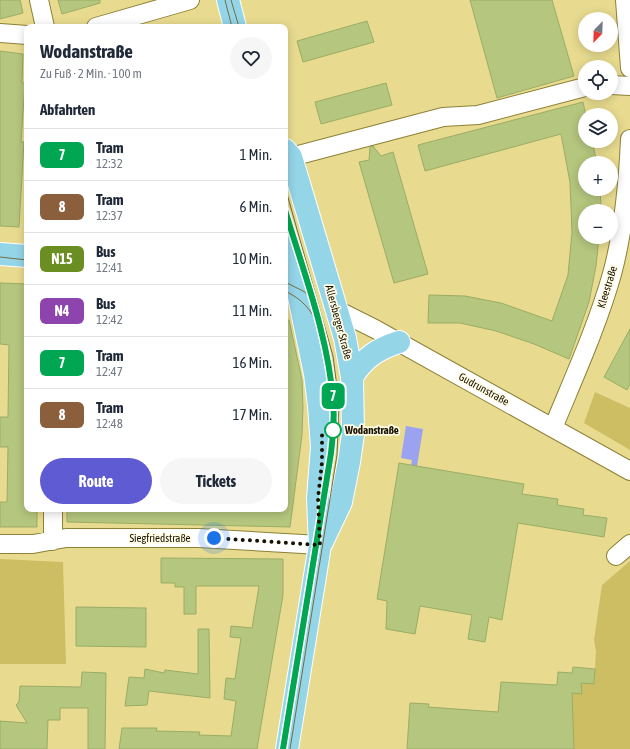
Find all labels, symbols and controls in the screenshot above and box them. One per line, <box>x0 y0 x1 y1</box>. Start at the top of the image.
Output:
north arrow <box>578 12 618 52</box>
map controls <box>578 12 618 244</box>
button: heart <box>230 37 272 79</box>
text: Wodanstraße <box>40 40 133 62</box>
button: locate <box>578 60 618 100</box>
text: Zu Fuß · 2 Min. · 100 m <box>40 66 142 81</box>
text: Abfahrten <box>40 101 95 118</box>
button: layers <box>578 108 618 148</box>
text: Tram <box>96 139 124 156</box>
text: 1 Min. <box>239 146 272 163</box>
text: 7 <box>59 147 65 163</box>
text: 12:32 <box>96 156 123 171</box>
button: + <box>578 156 618 196</box>
text: Tram <box>96 191 124 208</box>
text: 6 Min. <box>239 198 272 215</box>
text: 8 <box>59 199 65 215</box>
button: − <box>578 204 618 244</box>
text: 12:37 <box>96 208 123 223</box>
text: Bus <box>96 243 116 260</box>
text: 10 Min. <box>232 250 272 267</box>
text: N15 <box>51 251 73 267</box>
text: 12:41 <box>96 260 123 275</box>
street label: Kleestraße <box>595 264 619 310</box>
street label: Allersberger Straße <box>323 283 355 361</box>
text: Bus <box>96 295 116 312</box>
text: 11 Min. <box>232 302 272 319</box>
text: N4 <box>55 303 69 319</box>
text: 12:42 <box>96 312 123 327</box>
text: Tram <box>96 347 124 364</box>
text: 16 Min. <box>232 354 272 371</box>
text: 7 <box>59 355 65 371</box>
text: 12:47 <box>96 364 123 379</box>
street label: Gudrunstraße <box>457 370 511 408</box>
line badge: 7 <box>320 383 346 409</box>
text: 7 <box>330 388 336 404</box>
text: Tram <box>96 399 124 416</box>
text: 17 Min. <box>232 406 272 423</box>
text: 8 <box>59 407 65 423</box>
text: 12:48 <box>96 416 123 431</box>
marker: Wodanstraße <box>324 421 342 439</box>
place label: Wodanstraße <box>344 424 399 436</box>
button: Route <box>40 458 152 504</box>
button: Tickets <box>160 458 272 504</box>
your location <box>204 528 224 548</box>
street label: Siegfriedstraße <box>129 532 191 544</box>

